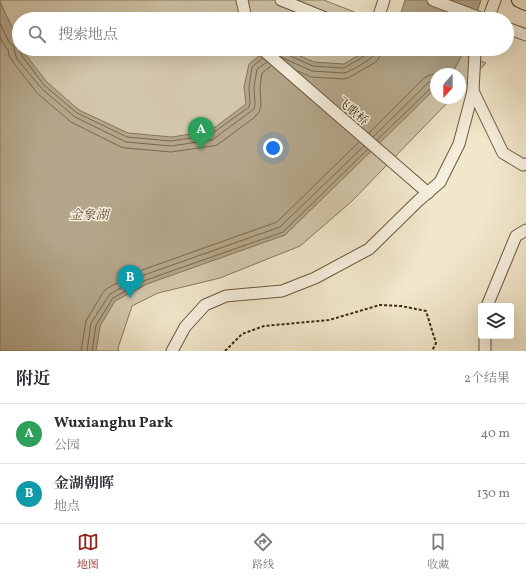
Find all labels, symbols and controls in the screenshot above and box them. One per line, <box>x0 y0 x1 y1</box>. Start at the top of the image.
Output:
search box <box>12 12 514 56</box>
icon: search <box>26 23 48 45</box>
text: 搜索地点 <box>58 25 118 46</box>
north arrow <box>430 68 466 104</box>
street label: 飞歌桥 <box>334 94 371 130</box>
pin: A <box>188 117 214 150</box>
your location <box>263 138 283 158</box>
water label: 金象湖 <box>69 207 110 225</box>
pin: B <box>117 265 143 298</box>
map controls <box>478 303 514 339</box>
button: layers <box>478 303 514 339</box>
text: 附近 <box>16 368 50 391</box>
text: 2个结果 <box>464 370 510 388</box>
text: Wuxianghu Park <box>54 413 173 434</box>
text: A <box>24 425 34 443</box>
text: 40 m <box>481 425 510 443</box>
text: 公园 <box>54 437 80 455</box>
text: 金湖朝晖 <box>54 474 114 495</box>
text: B <box>25 485 33 503</box>
text: 130 m <box>477 485 510 503</box>
text: 地点 <box>54 498 80 516</box>
tab: 地图 <box>77 531 99 573</box>
tab: 路线 <box>252 531 274 573</box>
tab: 收藏 <box>427 531 449 573</box>

